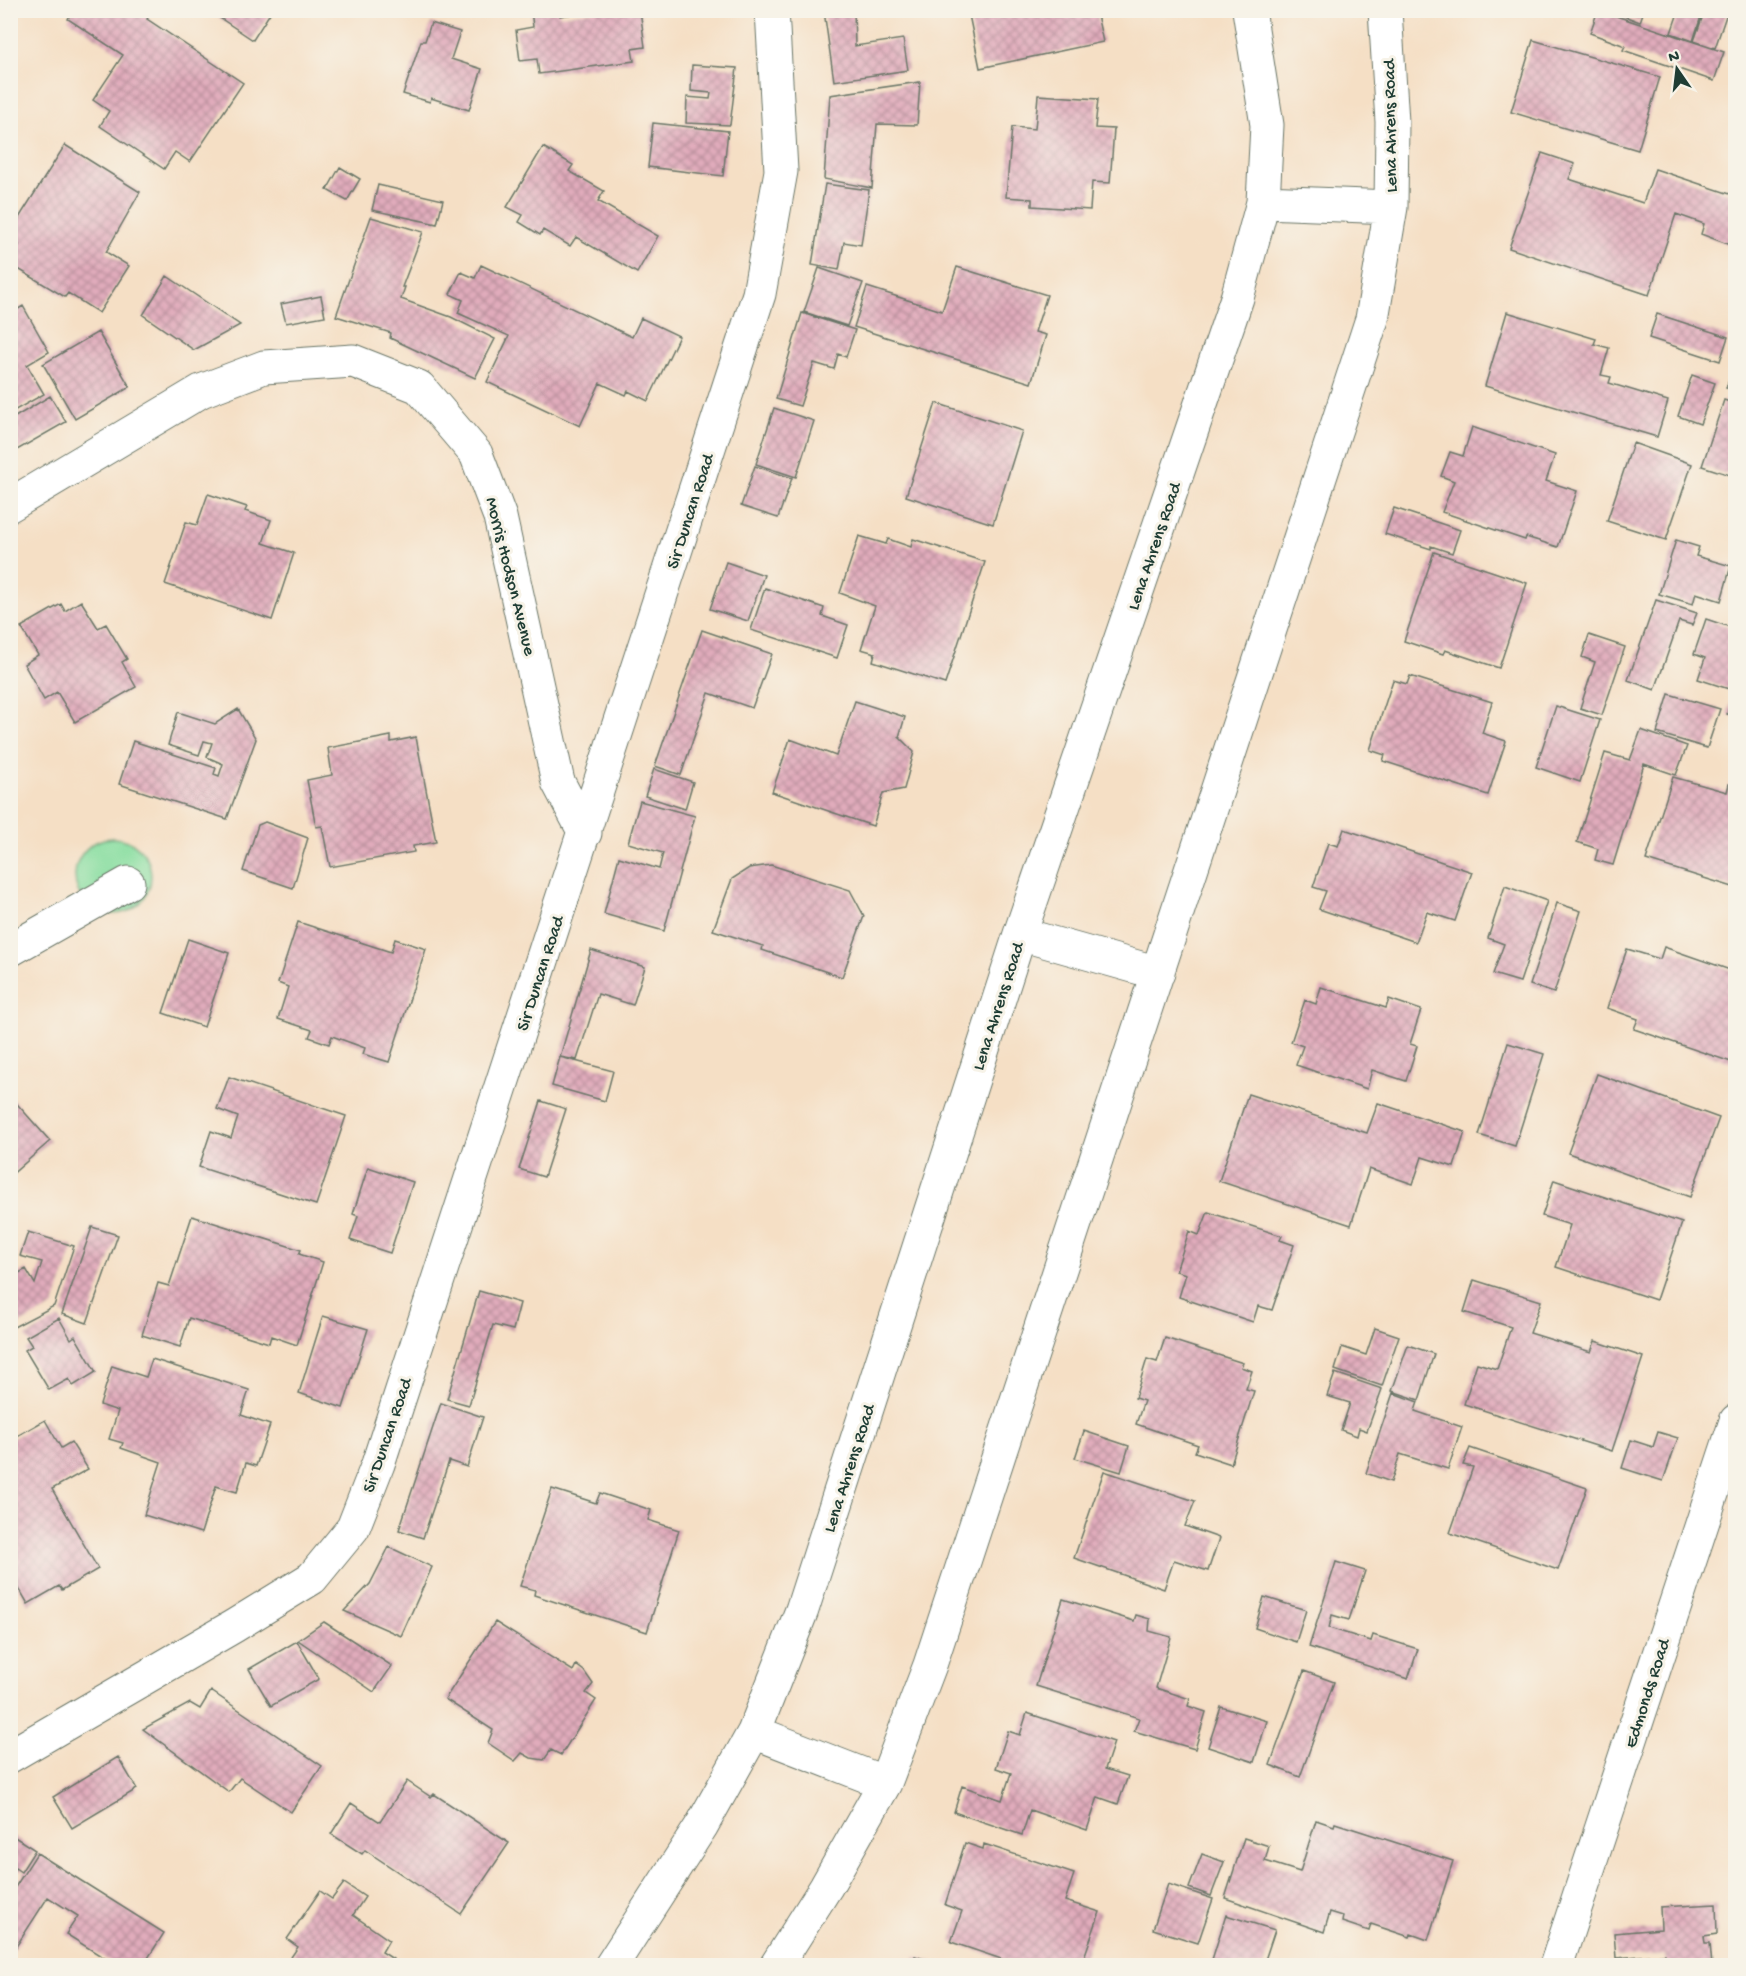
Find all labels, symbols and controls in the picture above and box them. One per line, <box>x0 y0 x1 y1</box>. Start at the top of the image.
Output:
north arrow <box>1647 39 1707 99</box>
text: N <box>1667 47 1682 68</box>
street label: Lena Ahrens Road <box>1380 58 1403 193</box>
street label: Sir Duncan Road <box>663 450 720 572</box>
street label: Lena Ahrens Road <box>1124 479 1187 613</box>
street label: Morris Hodson Avenue <box>480 495 540 659</box>
street label: Sir Duncan Road <box>513 912 570 1034</box>
street label: Lena Ahrens Road <box>969 939 1030 1073</box>
street label: Sir Duncan Road <box>359 1374 418 1496</box>
street label: Lena Ahrens Road <box>820 1401 881 1535</box>
street label: Edmonds Road <box>1621 1635 1676 1751</box>

